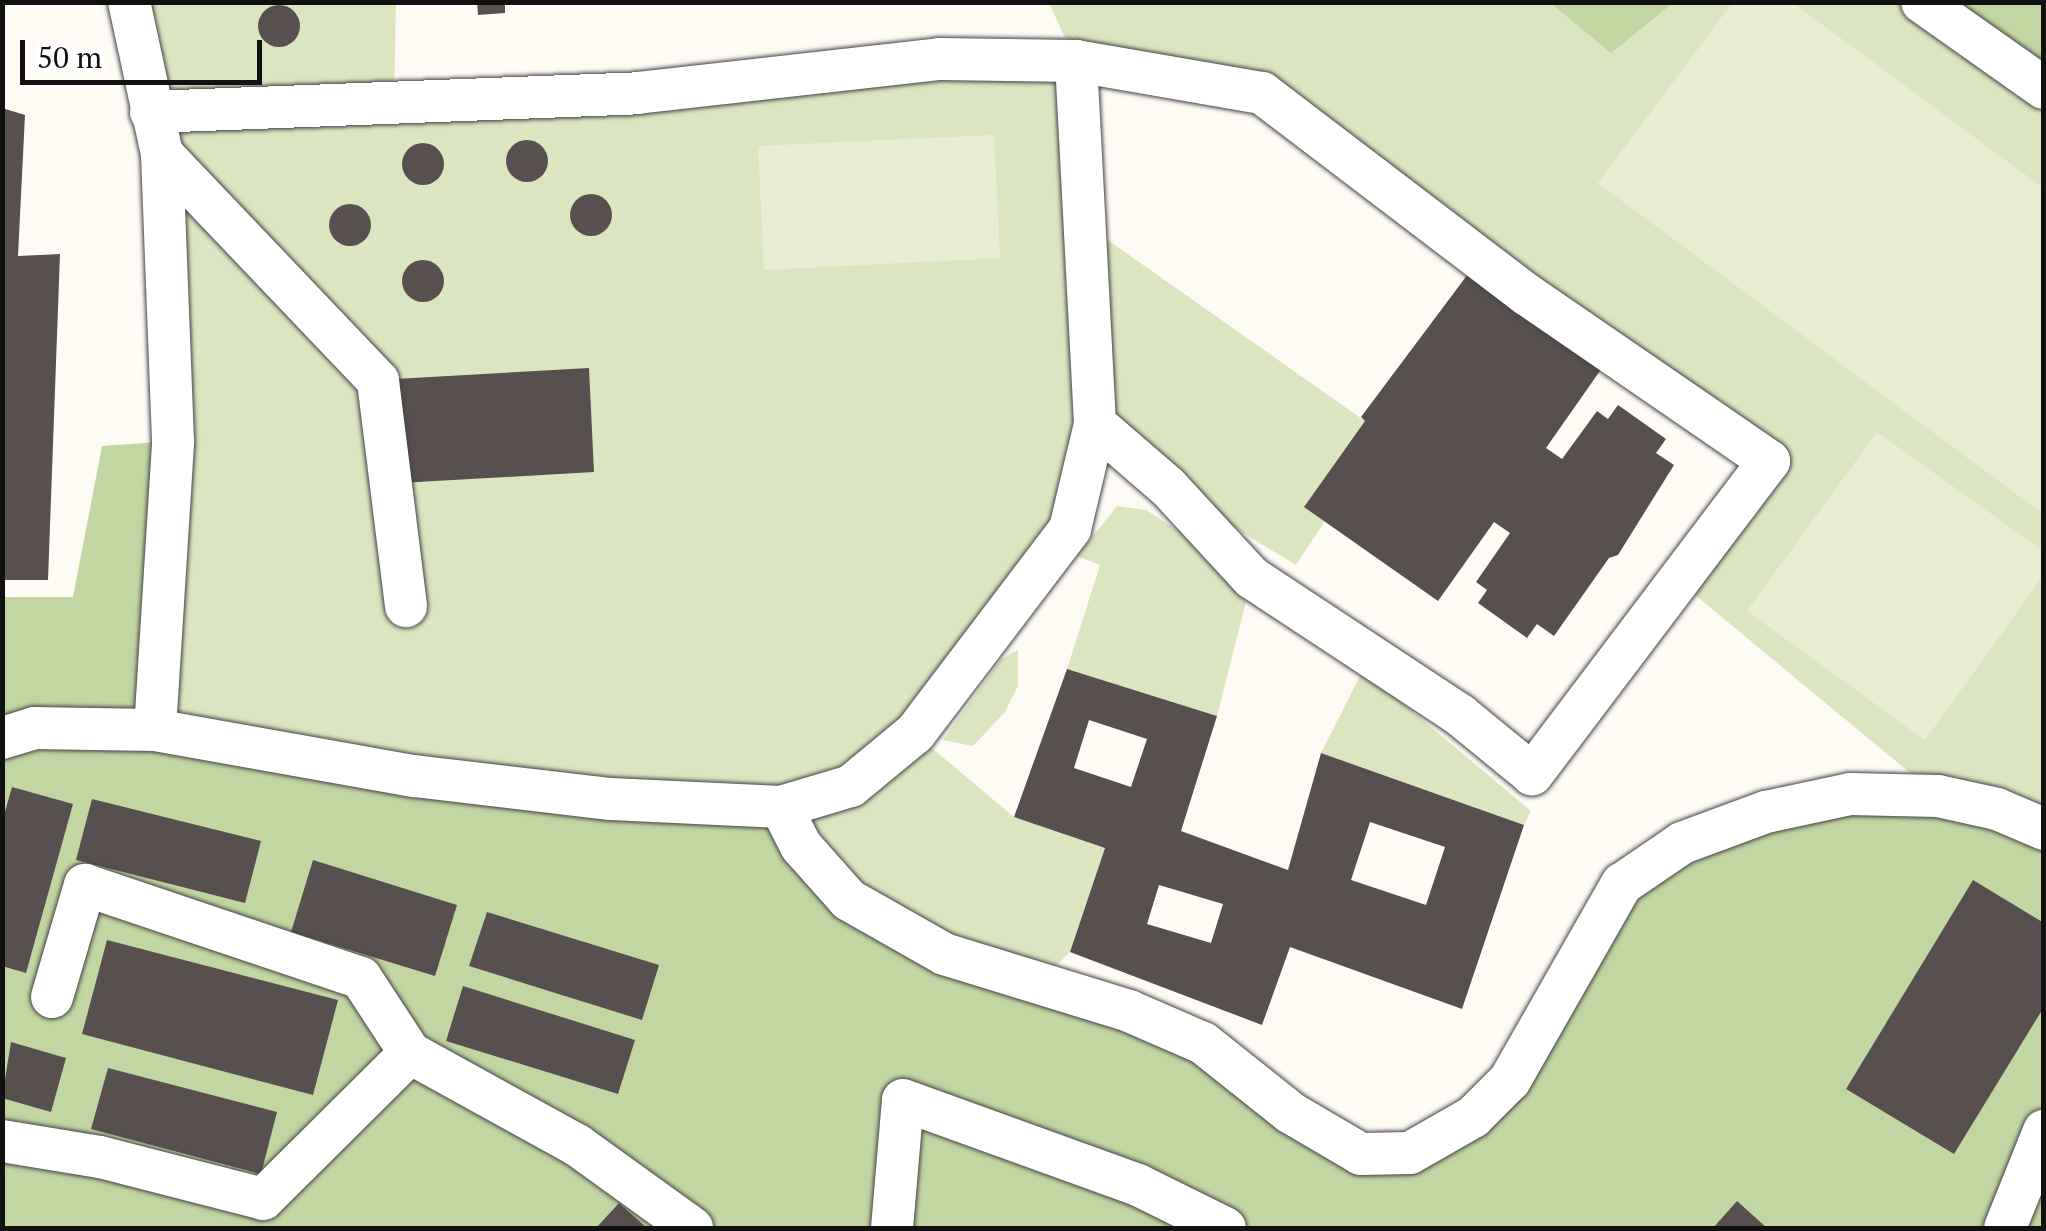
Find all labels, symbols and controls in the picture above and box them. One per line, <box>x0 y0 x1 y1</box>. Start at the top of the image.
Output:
scale bar <box>25 20 268 82</box>
text: 50 m <box>37 37 102 77</box>

